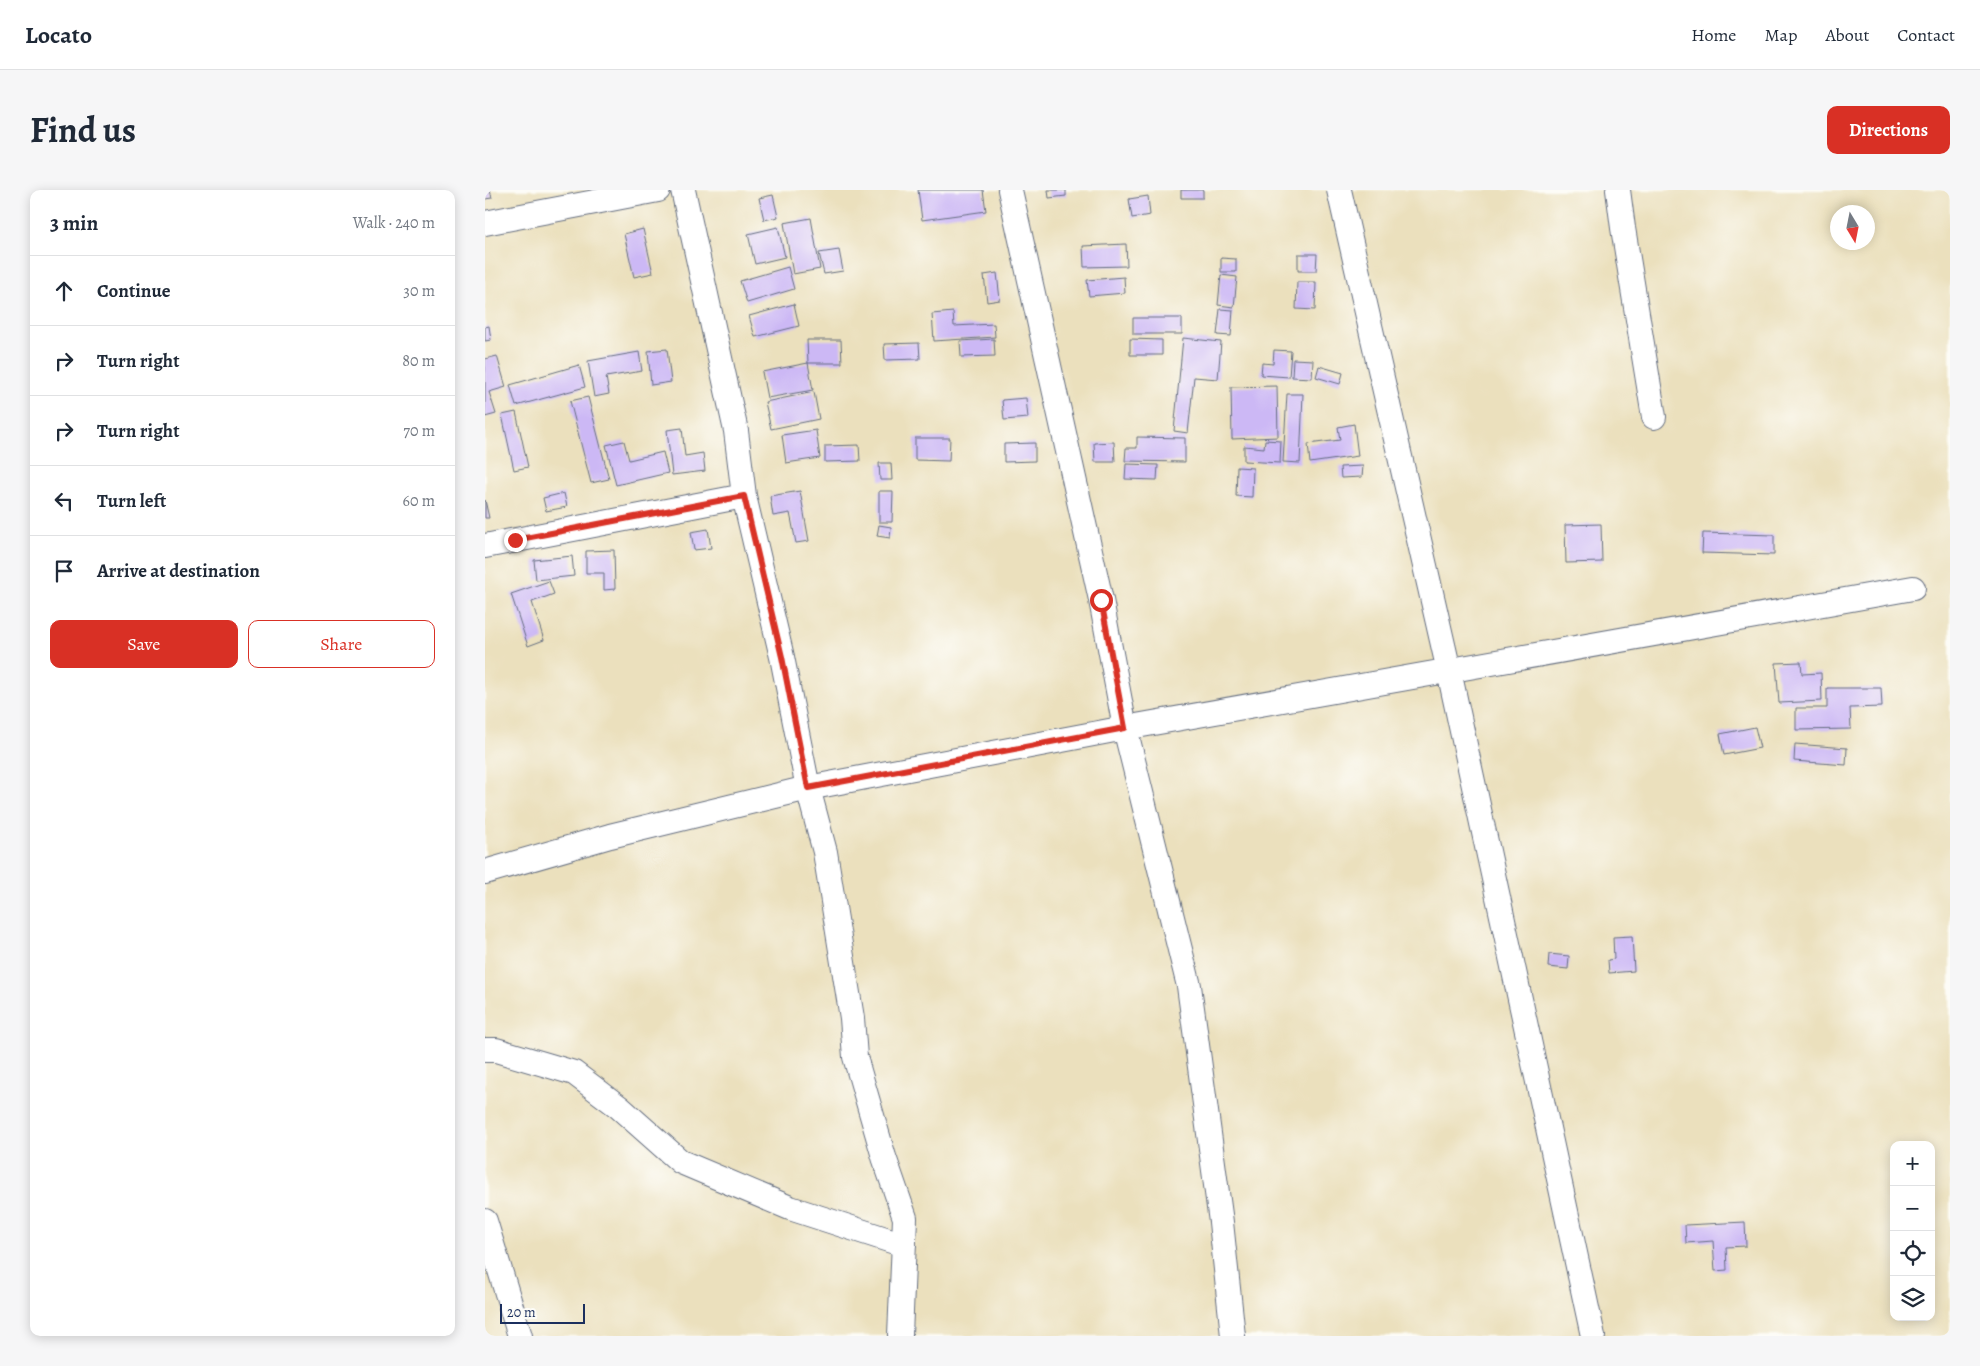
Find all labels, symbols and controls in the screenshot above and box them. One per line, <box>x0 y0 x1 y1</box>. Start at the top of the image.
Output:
text: Locato <box>25 19 92 51</box>
text: Home <box>1691 23 1736 47</box>
text: Map <box>1764 23 1797 47</box>
text: About <box>1825 23 1869 47</box>
text: Contact <box>1897 23 1955 47</box>
text: Find us <box>30 106 136 154</box>
button: Directions <box>1827 106 1950 154</box>
north arrow <box>1830 205 1875 250</box>
text: 3 min <box>50 209 98 237</box>
text: Walk · 240 m <box>353 212 435 234</box>
icon: ahead <box>50 277 78 305</box>
text: Continue <box>97 278 171 304</box>
text: 30 m <box>403 280 435 302</box>
icon: right <box>50 347 78 375</box>
text: Turn right <box>97 348 179 374</box>
text: 80 m <box>402 350 435 372</box>
icon: right <box>50 417 78 445</box>
text: Turn right <box>97 418 179 444</box>
text: 70 m <box>403 420 435 442</box>
icon: left <box>50 487 78 515</box>
text: Turn left <box>97 488 166 514</box>
text: 60 m <box>403 490 435 512</box>
route end <box>504 529 527 552</box>
icon: arrive <box>50 557 78 585</box>
text: Arrive at destination <box>97 558 260 584</box>
route start <box>1090 589 1113 612</box>
button: Save <box>50 620 238 668</box>
button: Share <box>248 620 435 668</box>
map controls <box>1890 1141 1935 1321</box>
button: + <box>1890 1141 1935 1186</box>
button: − <box>1890 1186 1935 1231</box>
button: locate <box>1890 1231 1935 1276</box>
button: layers <box>1890 1276 1935 1321</box>
scale bar <box>500 1301 585 1324</box>
text: 20 m <box>507 1303 536 1322</box>

